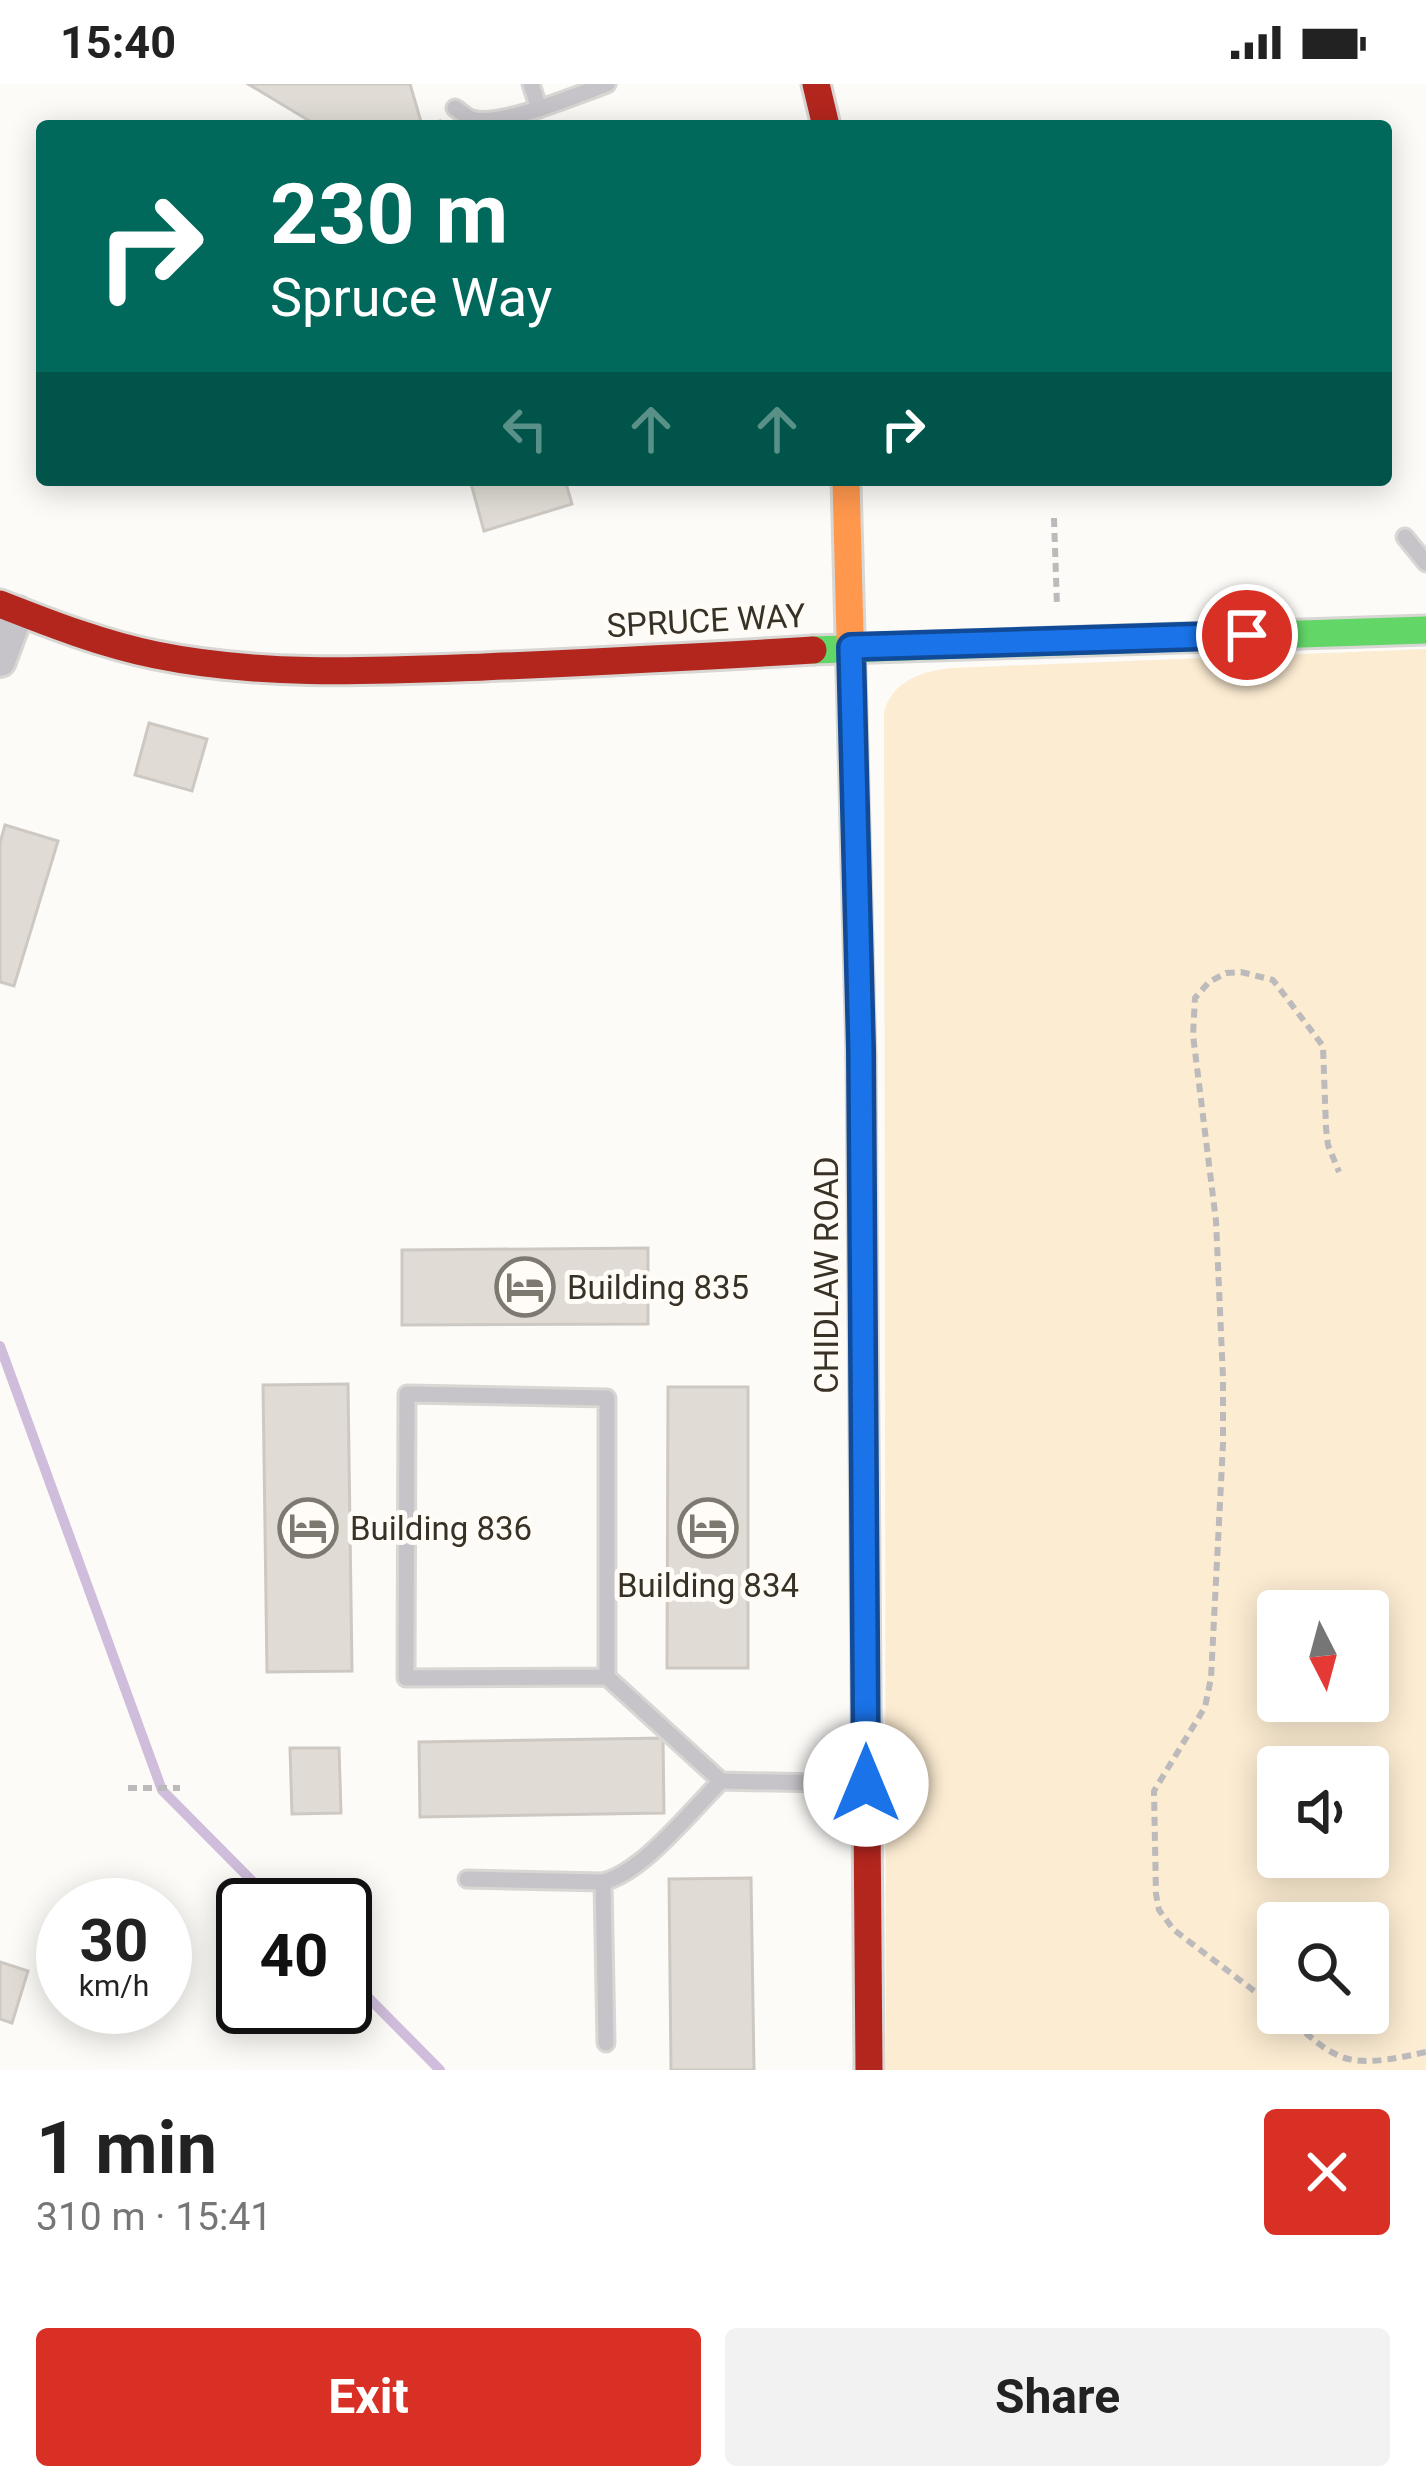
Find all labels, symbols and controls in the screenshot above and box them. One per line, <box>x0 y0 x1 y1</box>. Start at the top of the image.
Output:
text: 15:40 <box>60 16 176 69</box>
text: 230 m <box>270 165 508 264</box>
icon: right <box>72 168 228 324</box>
text: Spruce Way <box>270 266 552 329</box>
icon: left <box>492 396 558 462</box>
icon: ahead <box>618 396 684 462</box>
icon: ahead <box>744 396 810 462</box>
icon: right <box>870 396 936 462</box>
pin <box>1196 584 1298 686</box>
street label: SPRUCE WAY <box>606 596 807 645</box>
icon: arrive <box>1214 602 1280 668</box>
street label: CHIDLAW ROAD <box>807 1156 846 1394</box>
hotel icon: Building 835 <box>494 1256 556 1318</box>
place label: Building 835 <box>567 1268 749 1307</box>
hotel icon: Building 836 <box>277 1497 339 1559</box>
hotel icon: Building 834 <box>677 1497 739 1559</box>
place label: Building 836 <box>350 1509 532 1548</box>
place label: Building 834 <box>617 1566 799 1605</box>
north arrow <box>1257 1590 1389 1722</box>
map controls <box>1257 1590 1389 2034</box>
position arrow <box>803 1721 929 1847</box>
button: sound <box>1257 1746 1389 1878</box>
speed limit sign: 40 <box>216 1878 372 2034</box>
button: search <box>1257 1902 1389 2034</box>
text: 30 <box>80 1905 148 1976</box>
text: km/h <box>79 1968 149 2003</box>
text: 1 min <box>36 2106 217 2191</box>
button: close <box>1264 2109 1390 2235</box>
text: 310 m · 15:41 <box>36 2194 272 2240</box>
button: Exit <box>36 2328 701 2466</box>
button: Share <box>725 2328 1390 2466</box>

